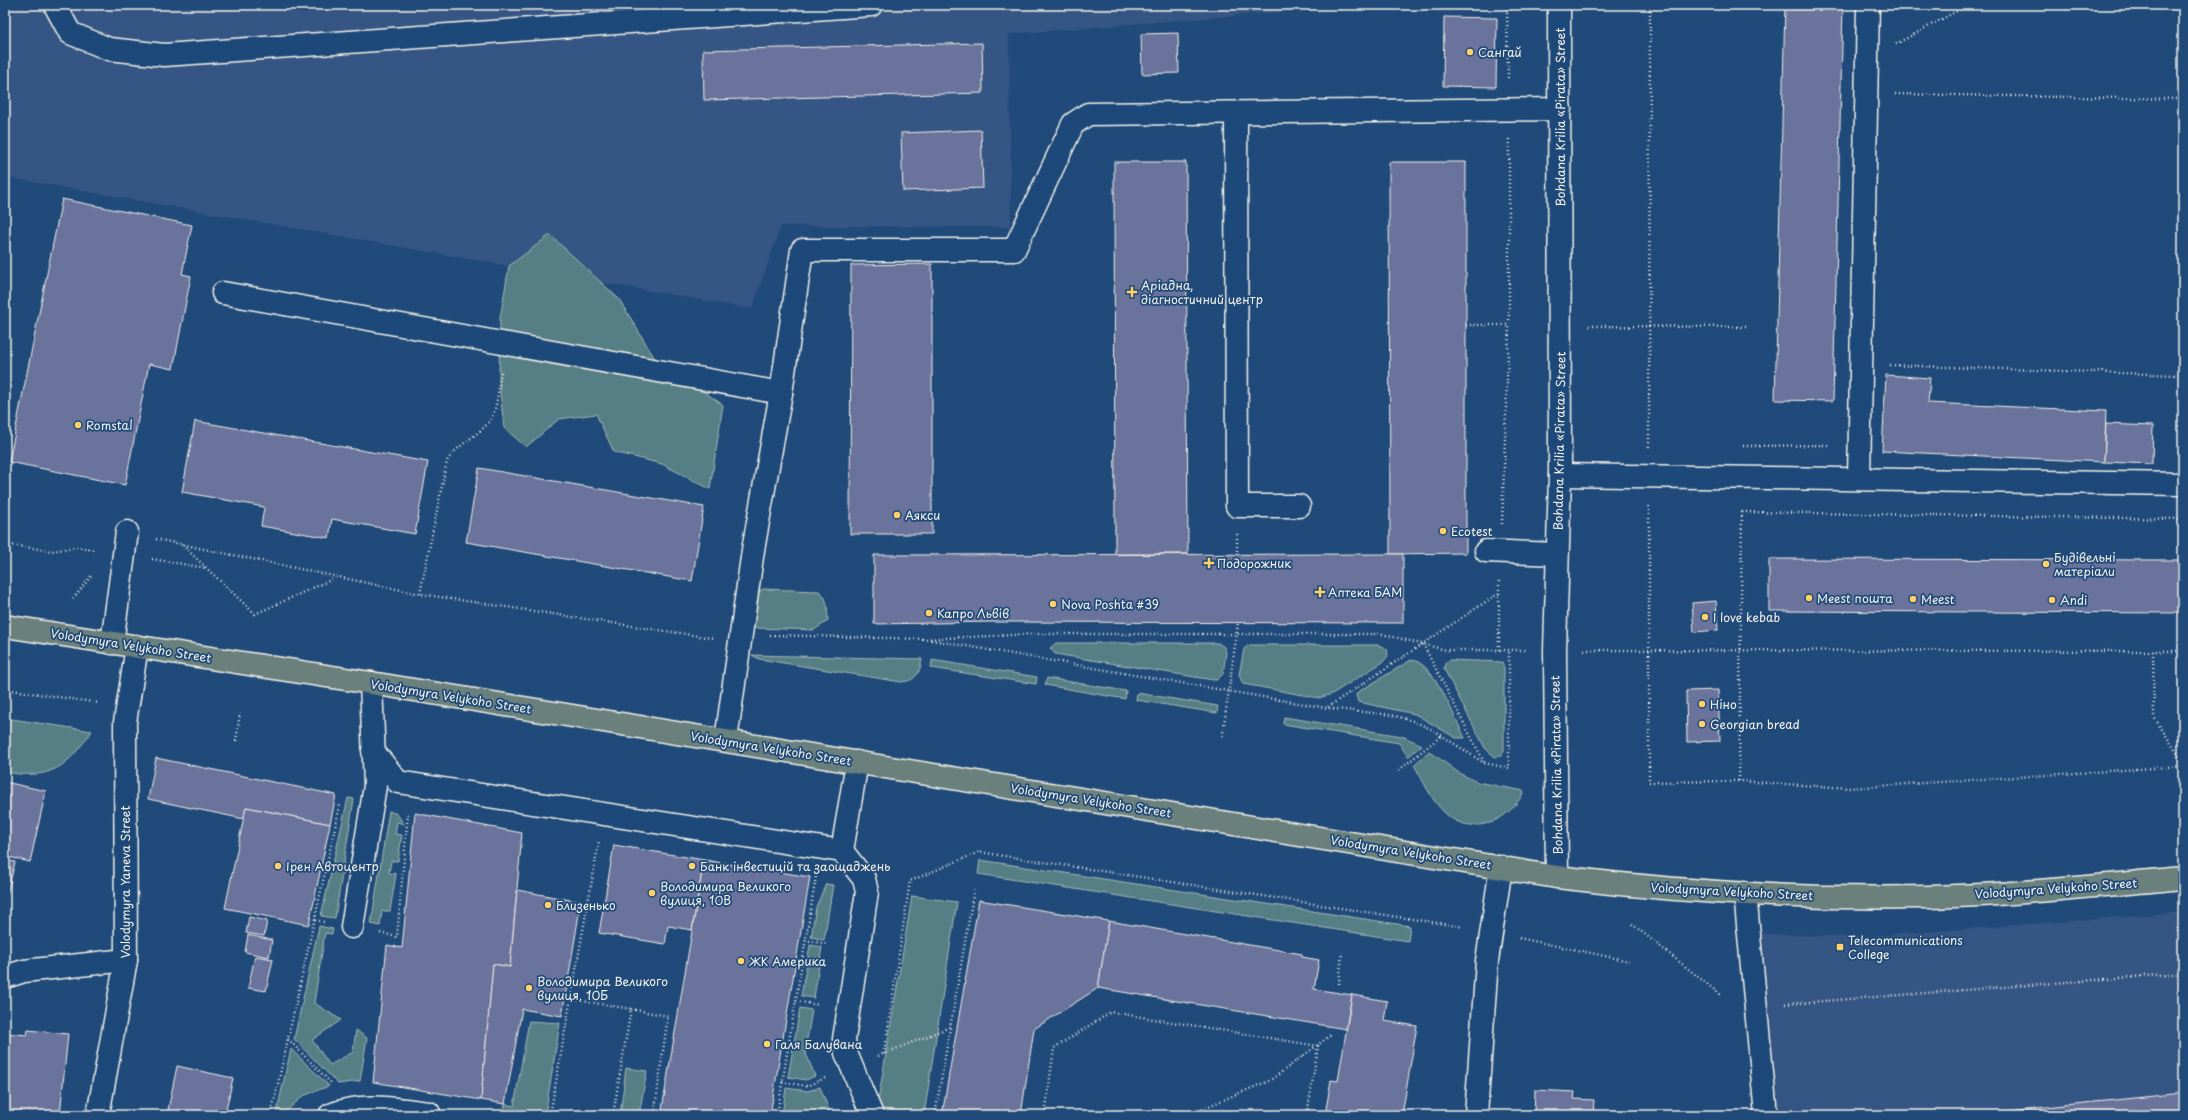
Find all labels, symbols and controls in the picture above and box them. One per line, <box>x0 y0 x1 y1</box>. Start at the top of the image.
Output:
street label: Bohdana Krilia «Pirata» Street <box>1551 27 1569 207</box>
place label: Сангай <box>1478 43 1522 61</box>
marker: Сангай <box>1465 47 1475 57</box>
place label: Аріадна, діагностичний центр <box>1141 276 1263 308</box>
marker: Аріадна, діагностичний центр <box>1126 286 1138 298</box>
street label: Bohdana Krilia «Pirata» Street <box>1548 351 1570 531</box>
place label: Romstal <box>86 416 133 434</box>
marker: Romstal <box>73 420 83 430</box>
place label: Аякси <box>905 506 940 524</box>
marker: Аякси <box>892 510 902 520</box>
place label: Ecotest <box>1451 522 1493 540</box>
marker: Ecotest <box>1438 526 1448 536</box>
place label: Будівельні матеріали <box>2054 548 2116 580</box>
place label: Подорожник <box>1217 554 1292 572</box>
marker: Подорожник <box>1204 558 1214 568</box>
marker: Будівельні матеріали <box>2041 559 2051 569</box>
place label: Аптека БАМ <box>1328 583 1402 601</box>
marker: Аптека БАМ <box>1315 587 1325 597</box>
place label: Meest пошта <box>1817 589 1893 607</box>
place label: Meest <box>1921 590 1955 608</box>
place label: Andi <box>2060 591 2087 609</box>
marker: Meest пошта <box>1804 593 1814 603</box>
marker: Meest <box>1908 594 1918 604</box>
place label: Nova Poshta #39 <box>1061 595 1159 613</box>
marker: Andi <box>2047 595 2057 605</box>
marker: Nova Poshta #39 <box>1048 599 1058 609</box>
place label: Капро Львів <box>937 604 1009 622</box>
marker: Капро Львів <box>924 608 934 618</box>
place label: I love kebab <box>1713 608 1780 626</box>
marker: I love kebab <box>1700 612 1710 622</box>
street label: Volodymyra Velykoho Street <box>49 623 213 667</box>
street label: Volodymyra Velykoho Street <box>369 674 533 718</box>
street label: Bohdana Krilia «Pirata» Street <box>1545 675 1567 855</box>
place label: Ніно <box>1710 695 1737 713</box>
marker: Ніно <box>1697 699 1707 709</box>
place label: Georgian bread <box>1710 715 1800 733</box>
marker: Georgian bread <box>1697 719 1707 729</box>
street label: Volodymyra Velykoho Street <box>689 726 853 770</box>
street label: Volodymyra Velykoho Street <box>1009 778 1173 822</box>
street label: Volodymyra Yaneva Street <box>116 806 134 958</box>
street label: Volodymyra Velykoho Street <box>1329 830 1493 874</box>
place label: Ірен Автоцентр <box>286 857 379 875</box>
place label: Банк інвестицій та заощаджень <box>700 857 890 875</box>
marker: Ірен Автоцентр <box>273 861 283 871</box>
marker: Банк інвестицій та заощаджень <box>687 861 697 871</box>
street label: Volodymyra Velykoho Street <box>1974 873 2138 903</box>
place label: Володимира Великого вулиця, 10В <box>660 877 791 909</box>
street label: Volodymyra Velykoho Street <box>1650 878 1814 904</box>
marker: Володимира Великого вулиця, 10В <box>647 888 657 898</box>
place label: Близенько <box>556 896 616 914</box>
marker: Близенько <box>543 900 553 910</box>
place label: Telecommunications College <box>1848 931 1963 963</box>
marker: Telecommunications College <box>1835 942 1845 952</box>
place label: ЖК Америка <box>749 952 826 970</box>
marker: ЖК Америка <box>736 956 746 966</box>
place label: Володимира Великого вулиця, 10Б <box>537 972 668 1004</box>
marker: Володимира Великого вулиця, 10Б <box>524 983 534 993</box>
place label: Галя Балувана <box>775 1035 863 1053</box>
marker: Галя Балувана <box>762 1039 772 1049</box>

